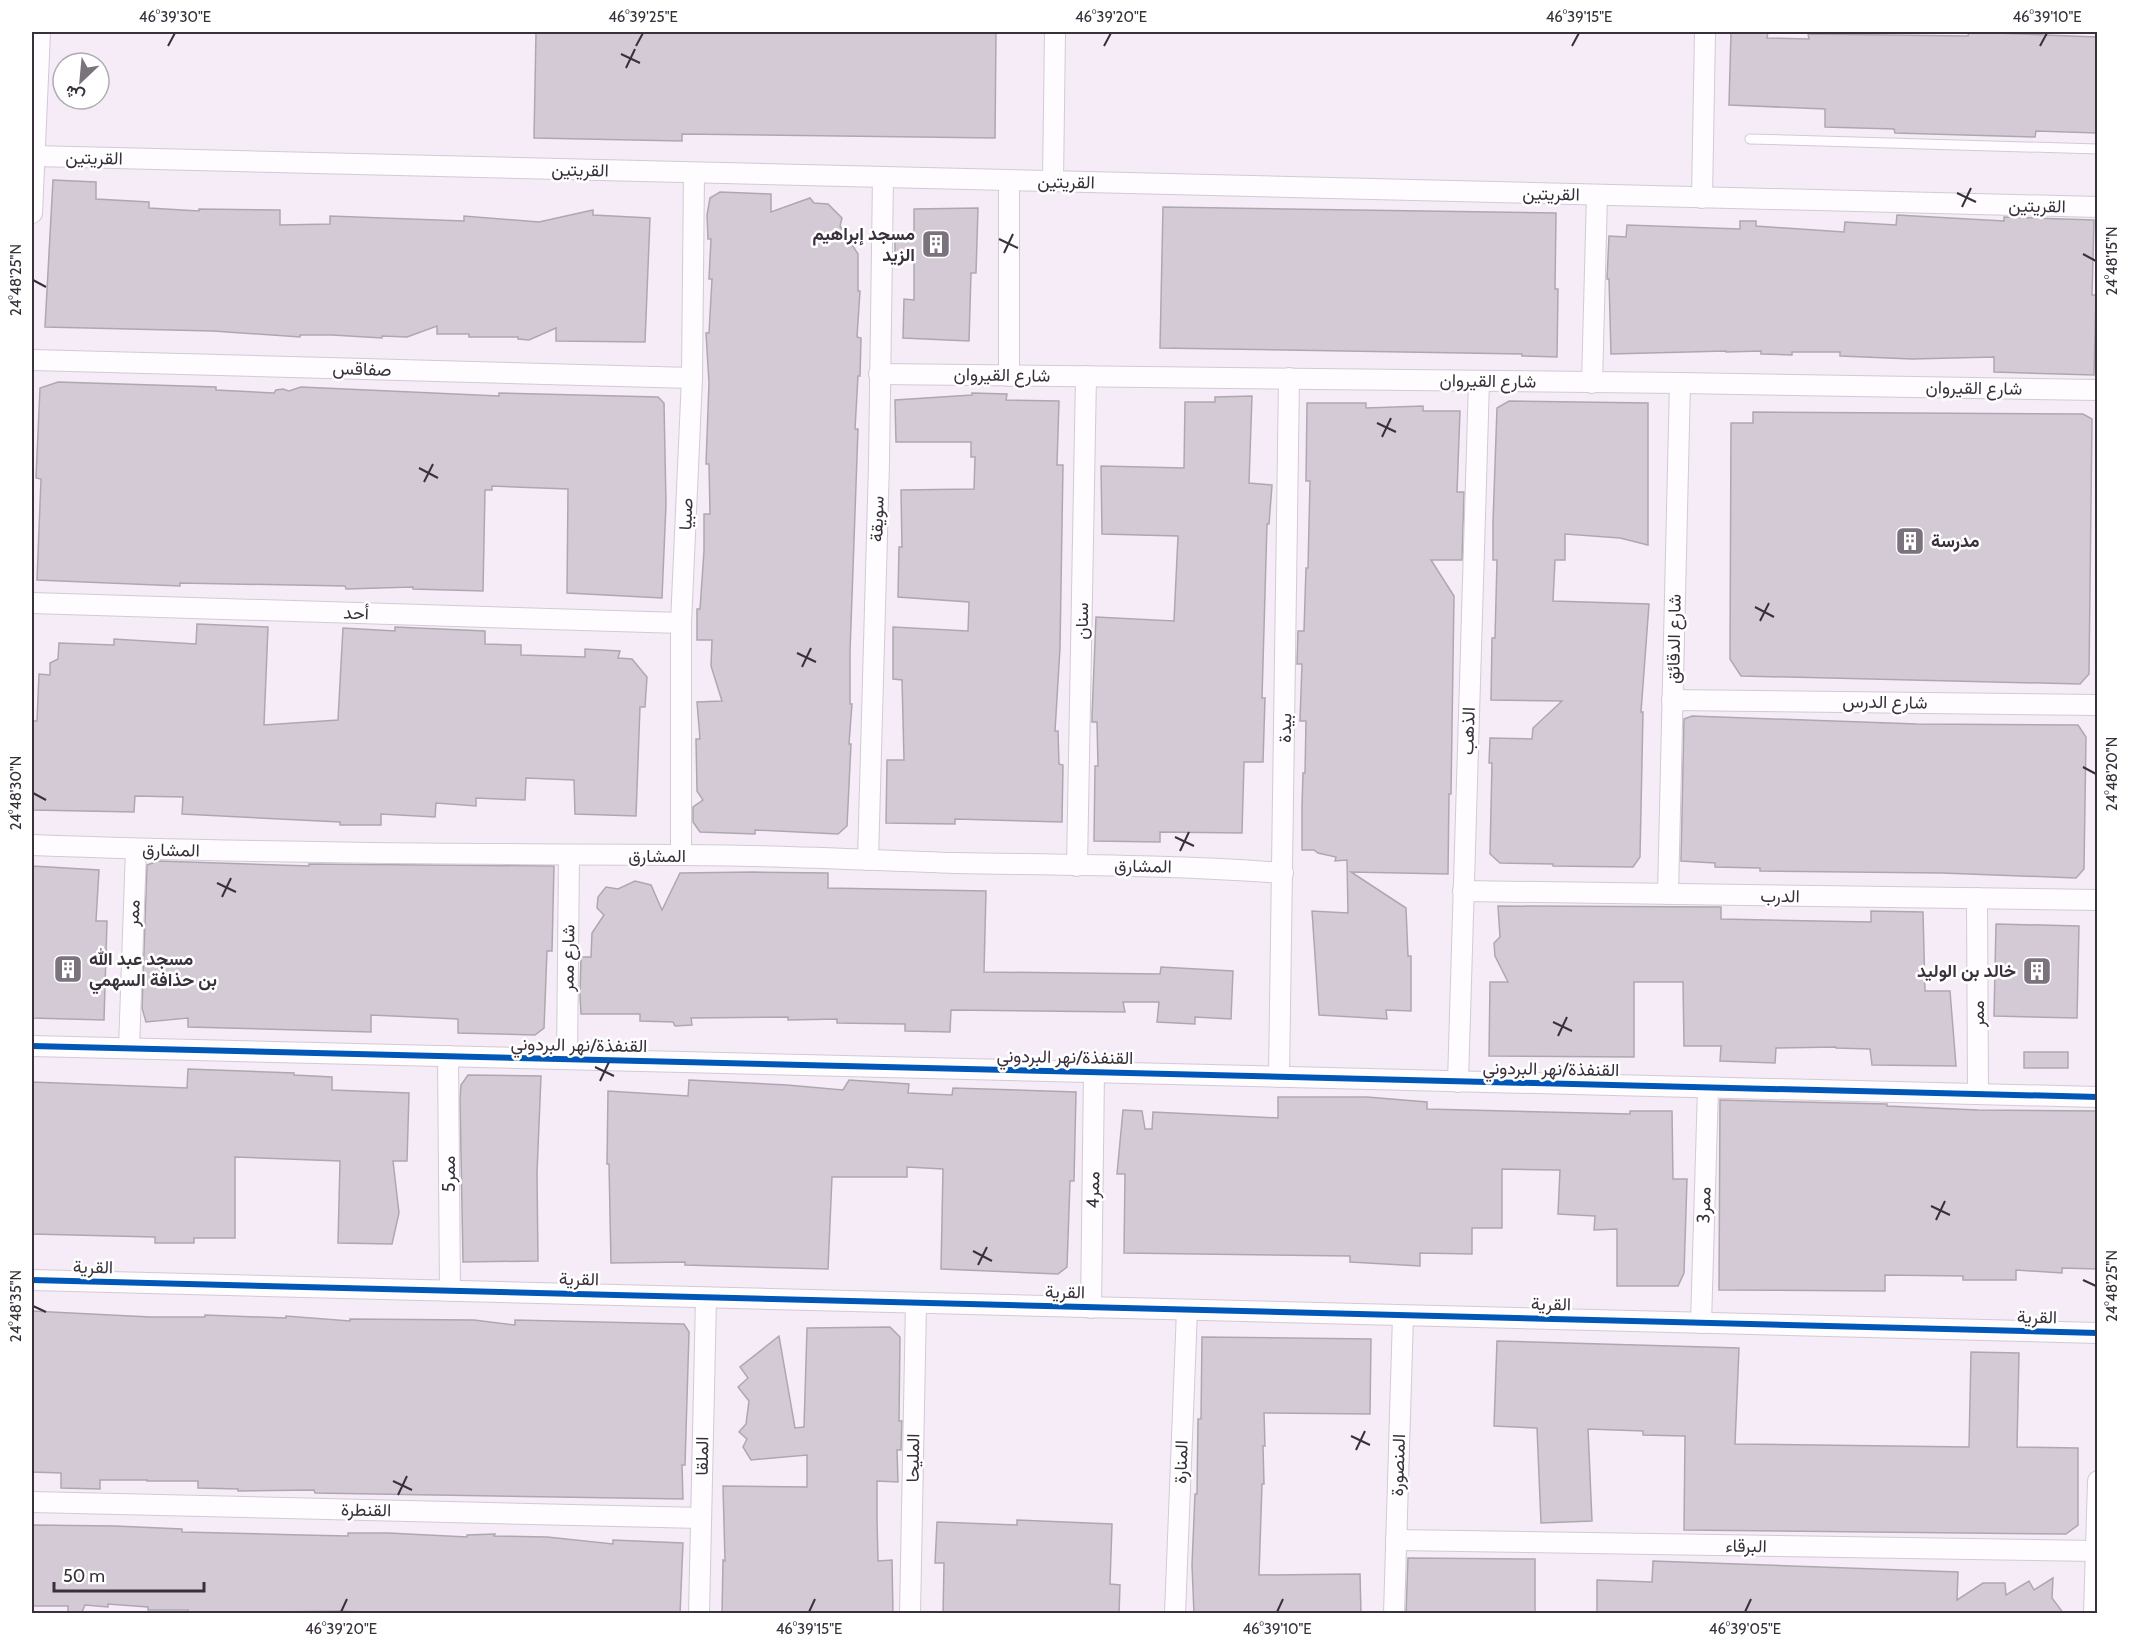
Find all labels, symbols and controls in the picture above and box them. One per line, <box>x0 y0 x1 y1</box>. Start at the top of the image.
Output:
text: 46°39'30"E <box>139 8 211 26</box>
text: 46°39'25"E <box>608 8 678 26</box>
text: 46°39'20"E <box>1075 8 1147 26</box>
text: 46°39'15"E <box>1546 8 1612 26</box>
text: 46°39'10"E <box>2012 8 2082 26</box>
north arrow <box>51 51 111 111</box>
text: ش <box>62 81 87 107</box>
street label: القريتين <box>65 147 123 169</box>
street label: القريتين <box>551 159 609 181</box>
street label: القريتين <box>1037 171 1095 193</box>
street label: القريتين <box>1522 183 1580 205</box>
street label: القريتين <box>2008 195 2066 217</box>
place label: مسجد إبراهيم الزيد <box>812 223 915 266</box>
text: 24°48'15"N <box>2103 226 2121 296</box>
building icon: مسجد إبراهيم الزيد <box>920 228 952 260</box>
text: 24°48'25"N <box>7 244 25 316</box>
street label: صفاقس <box>332 357 392 381</box>
street label: شارع القيروان <box>953 363 1051 388</box>
street label: شارع القيروان <box>1439 369 1537 394</box>
street label: شارع القيروان <box>1925 376 2023 401</box>
street label: سويقة <box>865 496 889 542</box>
street label: صبيا <box>674 497 698 531</box>
building icon: مدرسة <box>1894 525 1926 557</box>
place label: مدرسة <box>1931 530 1980 552</box>
street label: شارع الدقائق <box>1662 594 1687 684</box>
street label: أحد <box>343 602 369 624</box>
street label: سنان <box>1071 602 1093 640</box>
street label: شارع الدرس <box>1842 690 1928 715</box>
street label: الذهب <box>1456 707 1480 755</box>
street label: بيدة <box>1274 713 1296 743</box>
text: 24°48'20"N <box>2103 737 2121 811</box>
text: 24°48'30"N <box>7 756 25 830</box>
street label: المشارق <box>142 838 200 862</box>
street label: المشارق <box>628 845 686 867</box>
street label: المشارق <box>1114 854 1172 878</box>
street label: الدرب <box>1760 885 1800 907</box>
street label: ممر <box>121 899 145 928</box>
street label: شارع ممر <box>556 924 581 993</box>
place label: مسجد عبد الله بن حذافة السهمي <box>89 948 217 995</box>
building icon: مسجد عبد الله بن حذافة السهمي <box>52 953 84 985</box>
building icon: خالد بن الوليد <box>2021 955 2053 987</box>
place label: خالد بن الوليد <box>1917 960 2016 982</box>
street label: ممر <box>1967 1000 1989 1029</box>
street label: القنفذة/نهر البردوني <box>510 1033 648 1061</box>
street label: القنفذة/نهر البردوني <box>996 1045 1134 1073</box>
street label: القنفذة/نهر البردوني <box>1482 1057 1620 1085</box>
street label: ممر5 <box>438 1156 460 1192</box>
street label: ممر4 <box>1082 1171 1104 1209</box>
street label: ممر3 <box>1692 1186 1716 1224</box>
text: 24°48'25"N <box>2103 1250 2121 1322</box>
street label: القرية <box>73 1256 113 1278</box>
street label: القرية <box>559 1268 599 1290</box>
text: 24°48'35"N <box>7 1270 25 1342</box>
street label: القرية <box>1045 1281 1085 1303</box>
street label: القرية <box>1531 1293 1571 1315</box>
street label: القرية <box>2017 1306 2057 1328</box>
street label: المليحا <box>902 1433 924 1483</box>
street label: المنصورة <box>1386 1433 1410 1497</box>
street label: الملقا <box>691 1436 713 1476</box>
street label: المنارة <box>1169 1440 1193 1484</box>
street label: القنطرة <box>341 1499 391 1521</box>
street label: البرقاء <box>1725 1535 1767 1557</box>
scale bar <box>54 1555 204 1593</box>
text: 50 m <box>63 1565 105 1587</box>
text: 46°39'20"E <box>305 1620 377 1638</box>
text: 46°39'15"E <box>776 1620 842 1638</box>
text: 46°39'10"E <box>1242 1620 1312 1638</box>
text: 46°39'05"E <box>1709 1620 1781 1638</box>

